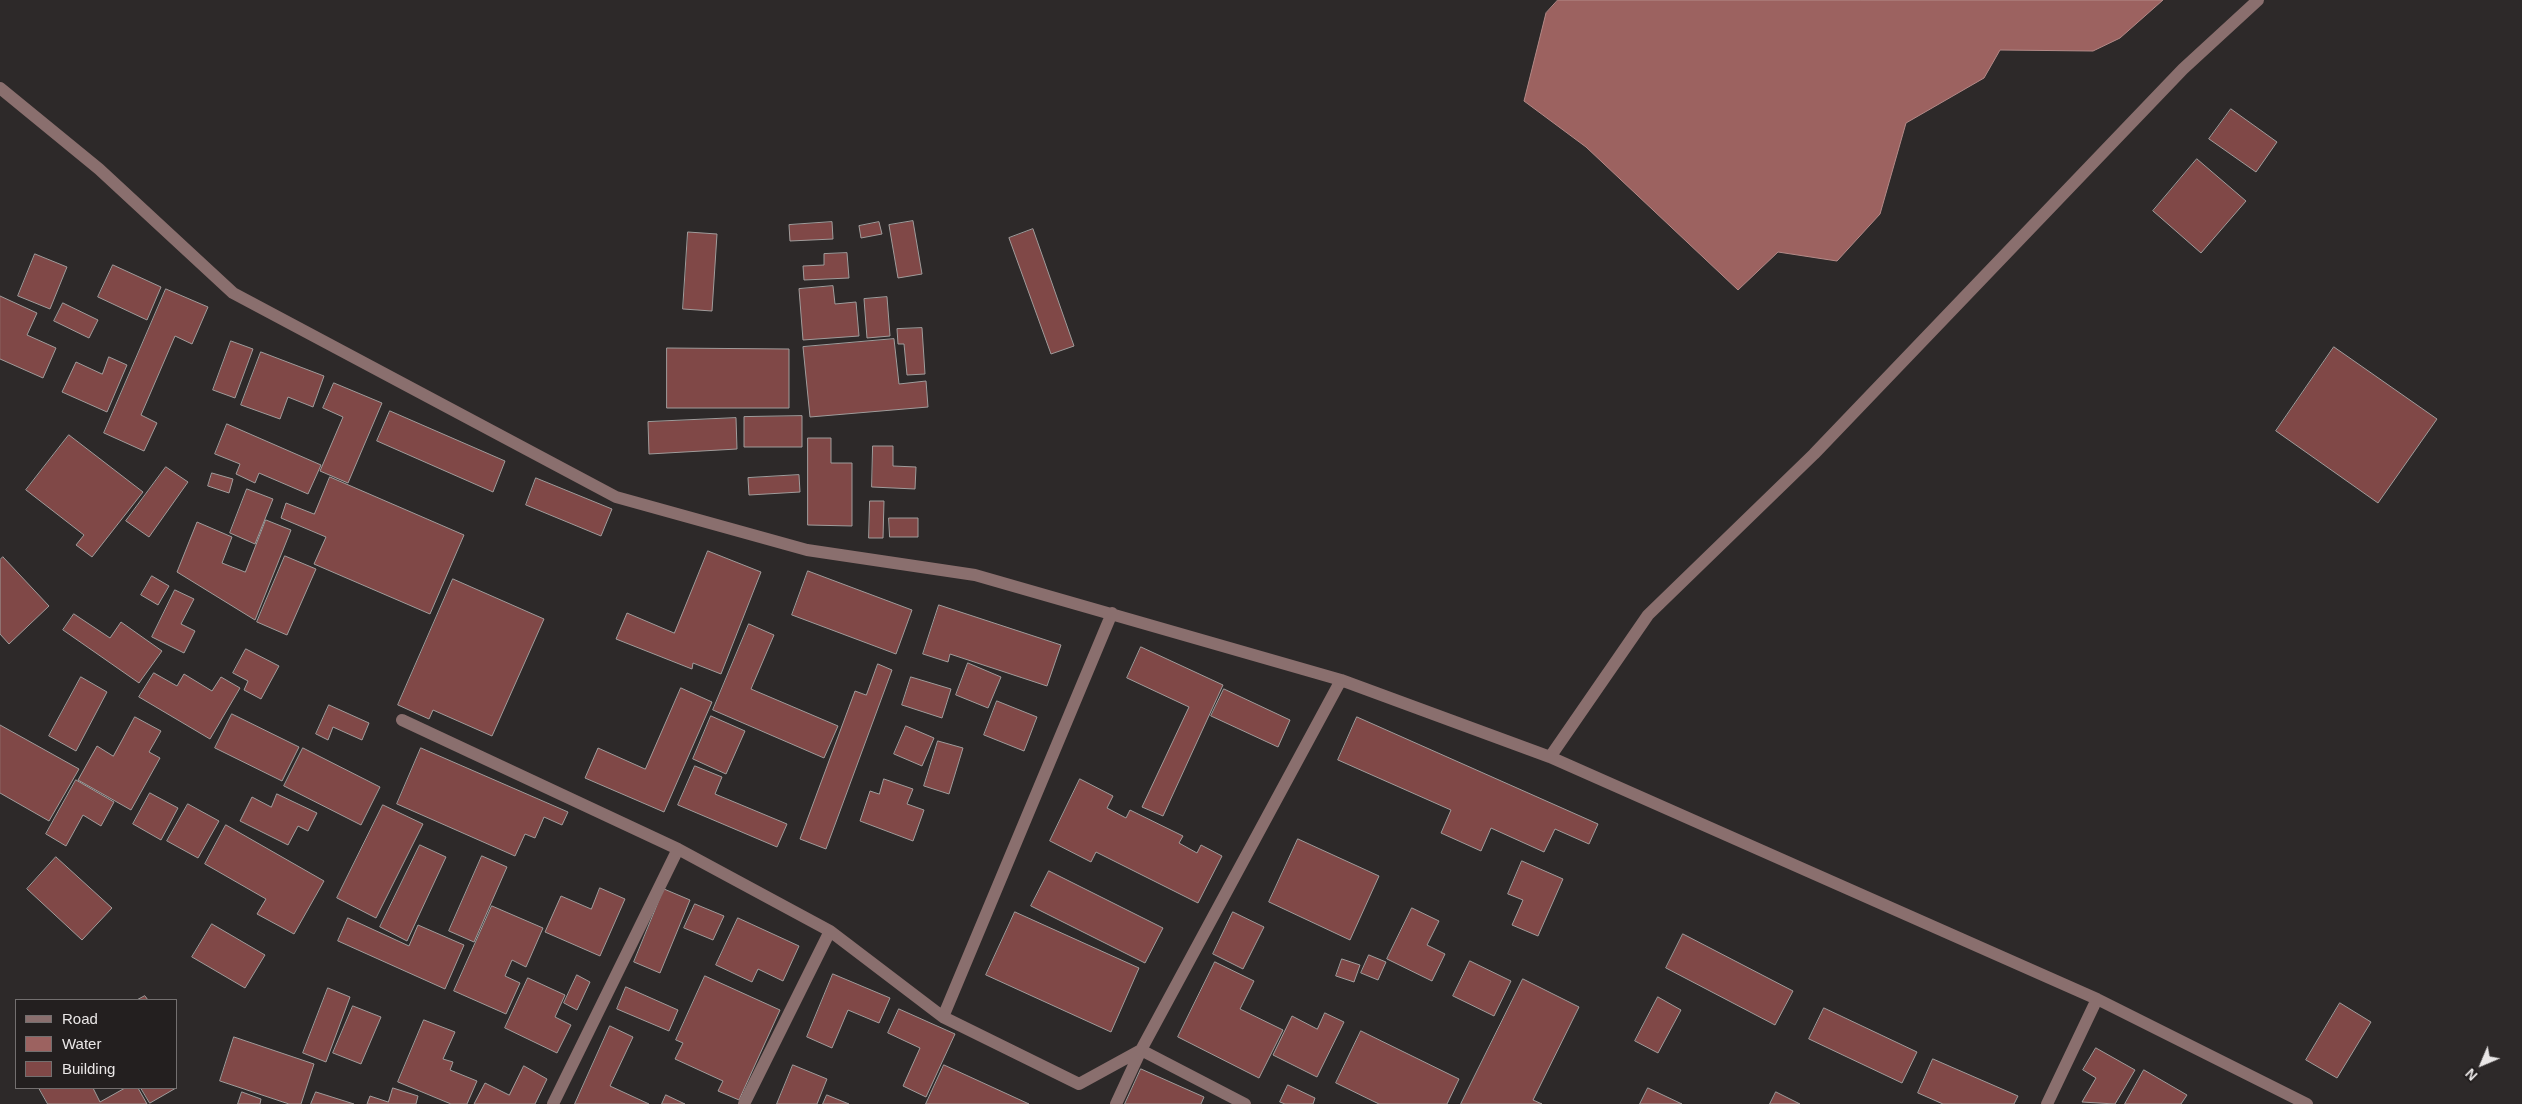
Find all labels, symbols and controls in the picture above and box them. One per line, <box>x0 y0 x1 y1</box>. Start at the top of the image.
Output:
legend <box>15 999 178 1089</box>
text: Road <box>62 1010 98 1027</box>
text: Water <box>62 1035 101 1052</box>
north arrow <box>2457 1039 2507 1089</box>
text: Building <box>62 1060 115 1077</box>
text: N <box>2462 1065 2481 1084</box>

